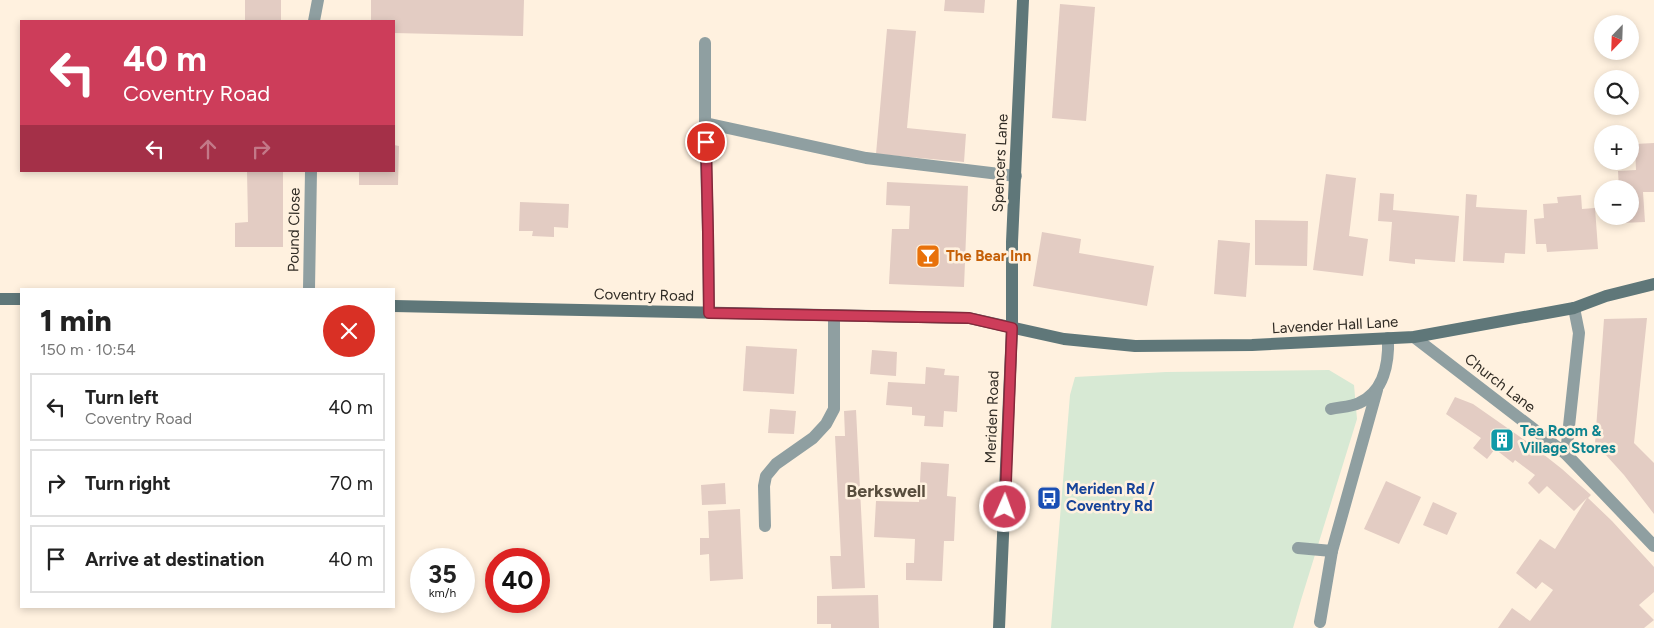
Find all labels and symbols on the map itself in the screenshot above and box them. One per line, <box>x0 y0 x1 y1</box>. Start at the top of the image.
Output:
north arrow <box>1594 15 1639 60</box>
street label: Spencers Lane <box>988 113 1012 213</box>
pin <box>685 121 727 163</box>
street label: Pound Close <box>284 188 304 272</box>
bar icon: The Bear Inn <box>915 243 941 269</box>
place label: The Bear Inn <box>946 247 1031 265</box>
street label: Coventry Road <box>594 285 694 305</box>
street label: Lavender Hall Lane <box>1271 313 1399 337</box>
street label: Church Lane <box>1461 350 1539 416</box>
street label: Meriden Road <box>981 370 1003 464</box>
place label: Tea Room & Village Stores <box>1520 422 1616 457</box>
building icon: Tea Room & Village Stores <box>1489 427 1515 453</box>
district label: Berkswell <box>846 480 926 502</box>
position arrow <box>978 480 1030 532</box>
place label: Meriden Rd / Coventry Rd <box>1066 480 1155 515</box>
bus stop icon: Meriden Rd / Coventry Rd <box>1036 485 1062 511</box>
speed limit sign: 40 <box>485 548 550 613</box>

